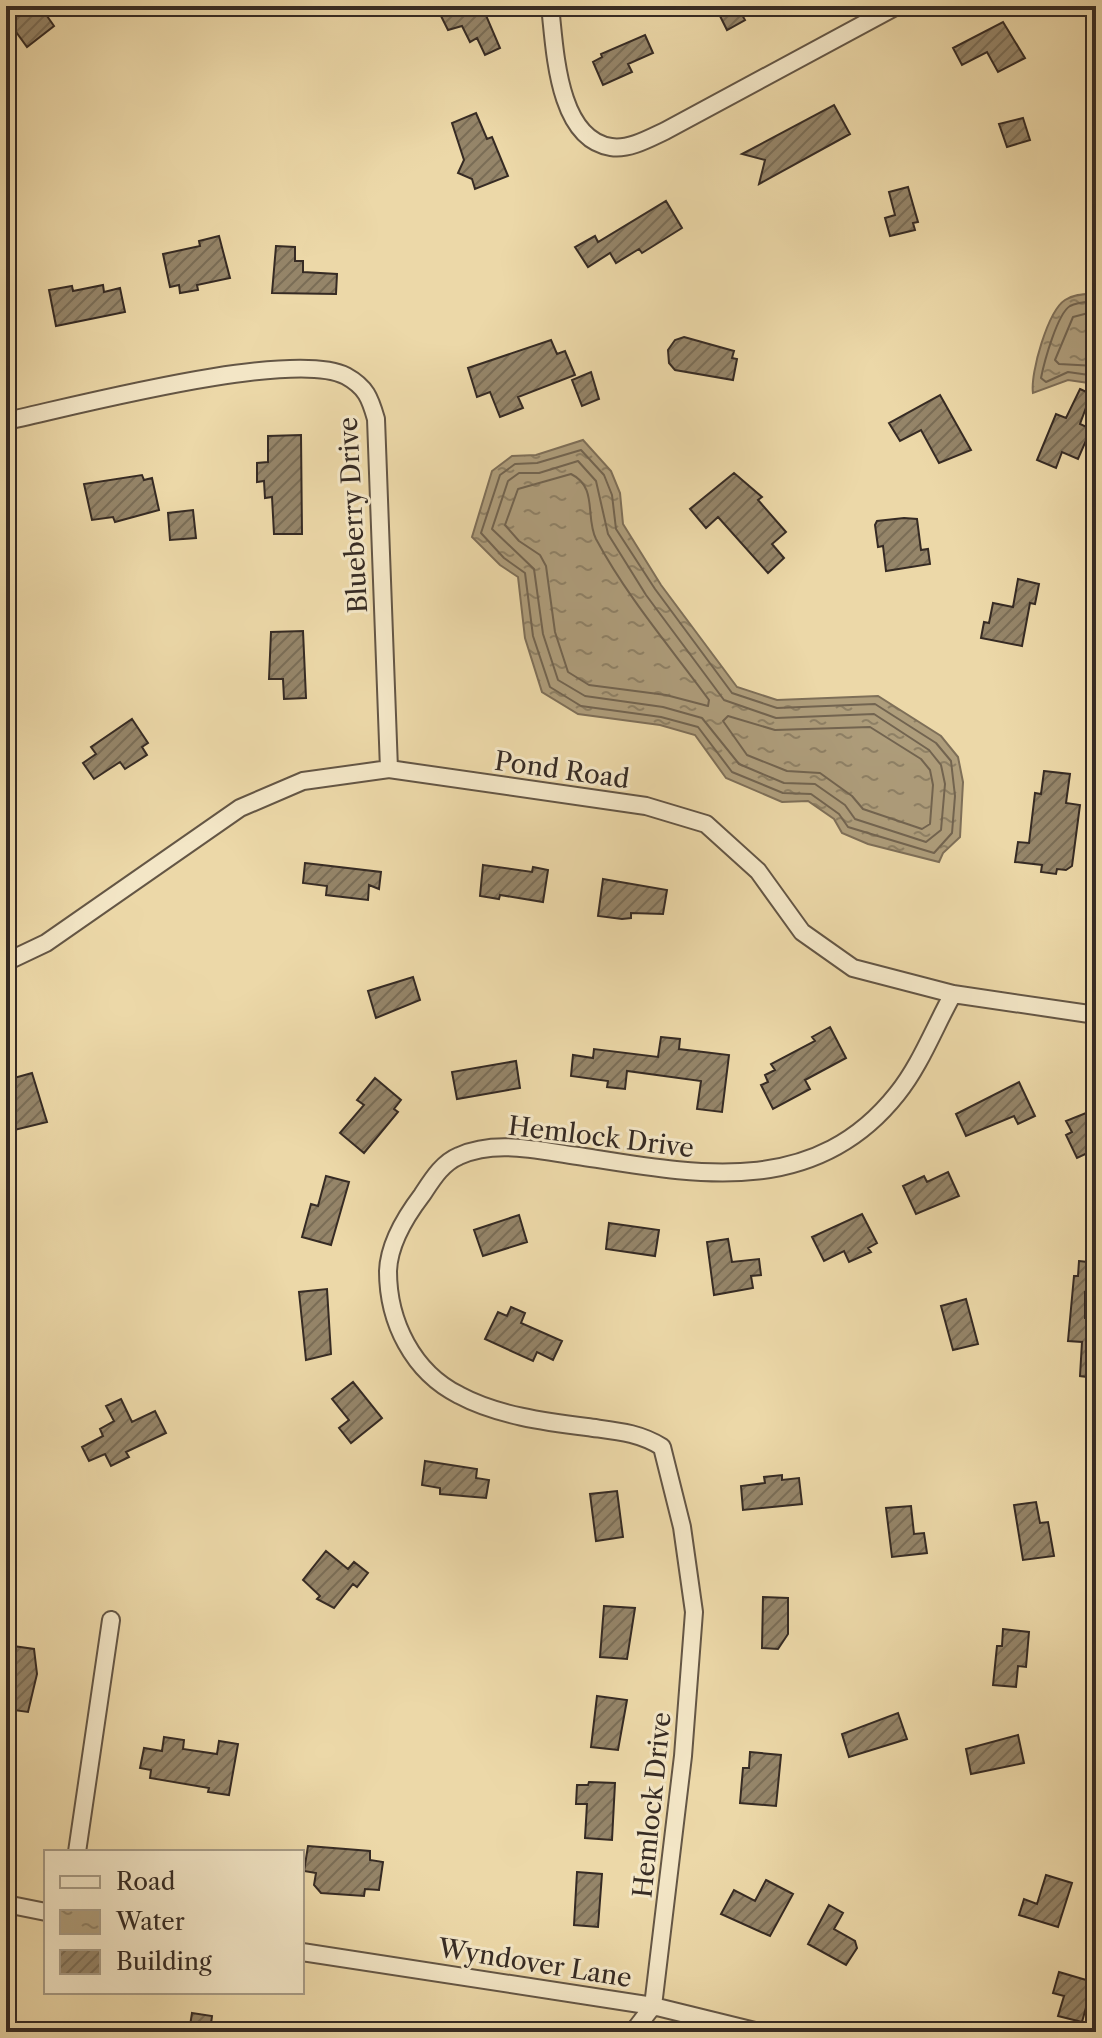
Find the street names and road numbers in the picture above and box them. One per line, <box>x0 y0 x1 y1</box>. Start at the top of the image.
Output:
street label: Blueberry Drive <box>332 416 374 614</box>
street label: Pond Road <box>493 745 632 795</box>
street label: Hemlock Drive <box>506 1110 696 1164</box>
street label: Hemlock Drive <box>626 1710 678 1900</box>
street label: Wyndover Lane <box>435 1932 634 1994</box>

